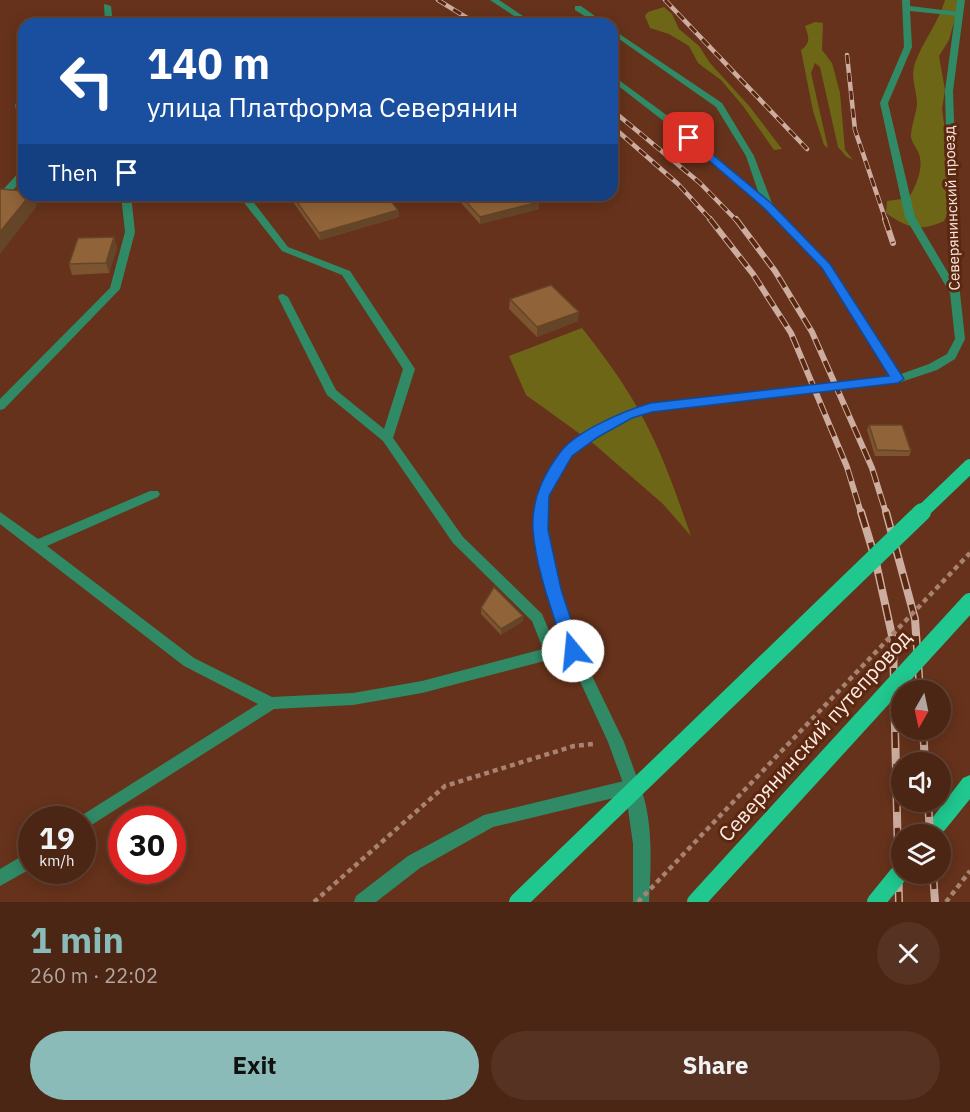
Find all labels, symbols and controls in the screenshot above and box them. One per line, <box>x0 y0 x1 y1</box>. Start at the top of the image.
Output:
text: 140 m <box>147 36 270 91</box>
icon: left <box>48 42 126 120</box>
text: улица Платформа Северянин <box>147 89 518 124</box>
pin <box>663 112 714 163</box>
icon: arrive <box>672 121 705 154</box>
street label: Северянинский проезд <box>939 125 964 291</box>
icon: arrive <box>110 156 143 189</box>
text: Then <box>48 158 98 187</box>
position arrow <box>541 619 605 683</box>
street label: Северянинский путепровод <box>712 623 917 847</box>
north arrow <box>891 680 951 740</box>
map controls <box>891 680 951 884</box>
button: sound <box>891 752 951 812</box>
speed limit sign: 30 <box>108 806 186 884</box>
text: 19 <box>39 818 75 857</box>
button: layers <box>891 824 951 884</box>
text: km/h <box>39 851 75 870</box>
text: 1 min <box>30 916 124 963</box>
button: close <box>877 922 940 985</box>
text: 260 m · 22:02 <box>30 962 158 989</box>
button: Exit <box>30 1031 479 1100</box>
button: Share <box>491 1031 940 1100</box>

